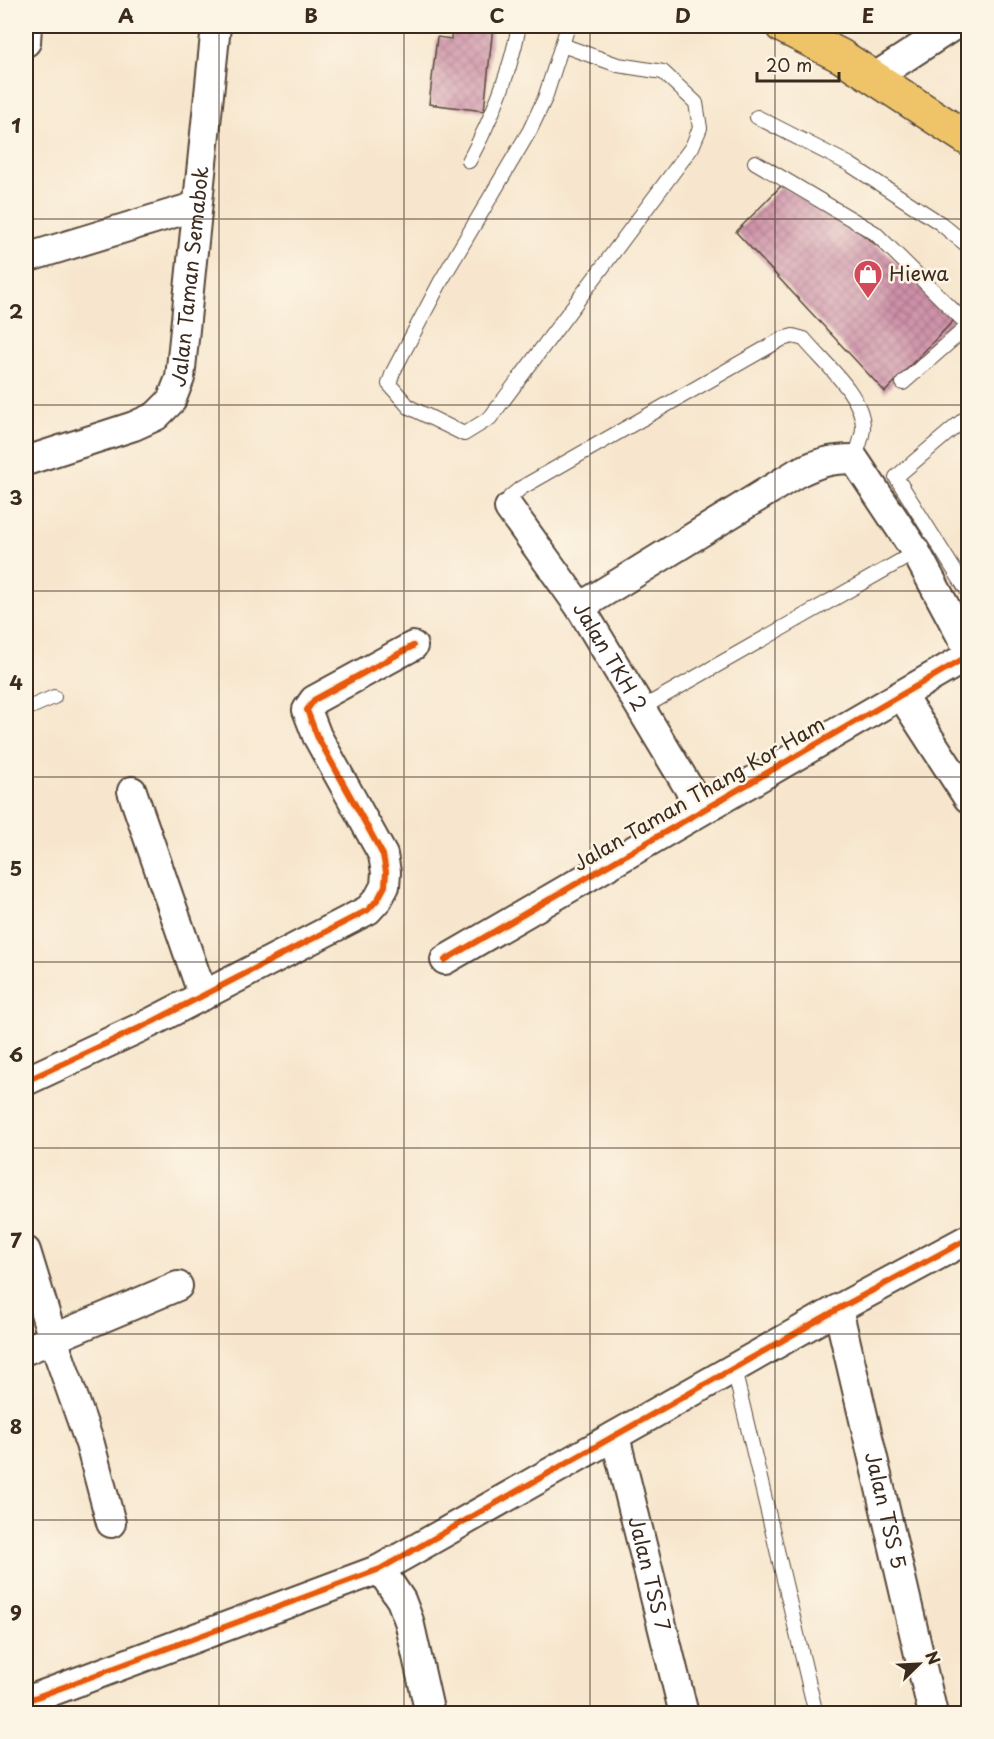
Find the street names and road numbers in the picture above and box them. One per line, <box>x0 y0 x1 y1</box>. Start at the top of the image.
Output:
street label: Jalan Taman Semabok <box>162 164 216 391</box>
street label: Jalan TKH 2 <box>566 596 655 717</box>
street label: Jalan Taman Thang Kor Ham <box>567 709 830 878</box>
street label: Jalan TSS 5 <box>858 1449 914 1572</box>
street label: Jalan TSS 7 <box>622 1513 679 1634</box>

